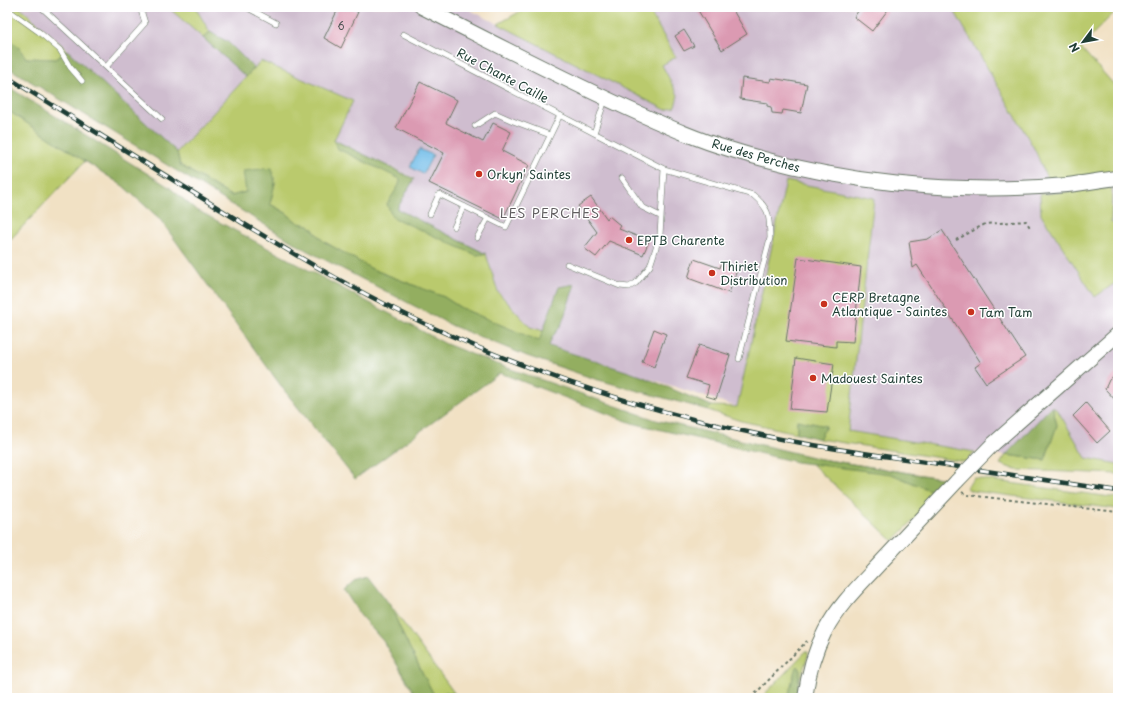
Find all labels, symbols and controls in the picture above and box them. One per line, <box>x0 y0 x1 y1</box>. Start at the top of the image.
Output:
house number: 6 <box>337 18 345 33</box>
north arrow <box>1063 22 1103 62</box>
text: N <box>1064 39 1084 56</box>
street label: Rue Chante Caille <box>454 43 553 107</box>
street label: Rue des Perches <box>710 134 803 176</box>
place label: Orkyn' Saintes <box>487 165 571 183</box>
marker: Orkyn' Saintes <box>474 169 484 179</box>
district label: LES PERCHES <box>500 203 600 222</box>
place label: EPTB Charente <box>637 231 725 249</box>
marker: EPTB Charente <box>624 235 634 245</box>
place label: Thiriet Distribution <box>720 257 788 289</box>
marker: Thiriet Distribution <box>707 268 717 278</box>
place label: CERP Bretagne Atlantique - Saintes <box>832 288 947 320</box>
marker: CERP Bretagne Atlantique - Saintes <box>819 299 829 309</box>
place label: Tam Tam <box>979 303 1032 321</box>
marker: Tam Tam <box>966 307 976 317</box>
place label: Madouest Saintes <box>821 369 923 387</box>
marker: Madouest Saintes <box>808 373 818 383</box>

